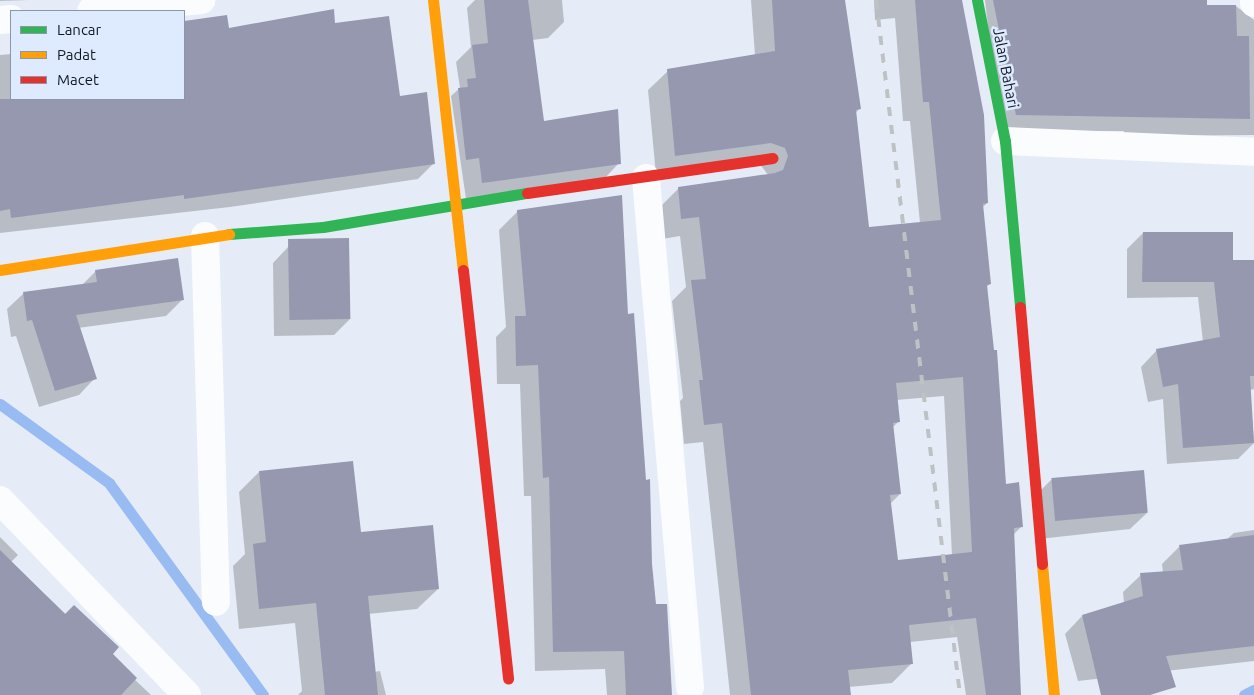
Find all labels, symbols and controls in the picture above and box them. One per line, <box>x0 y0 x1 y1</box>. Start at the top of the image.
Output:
legend <box>10 10 185 100</box>
text: Lancar <box>57 21 101 38</box>
street label: Jalan Bahari <box>989 26 1023 110</box>
text: Padat <box>57 46 96 63</box>
text: Macet <box>57 71 99 88</box>

